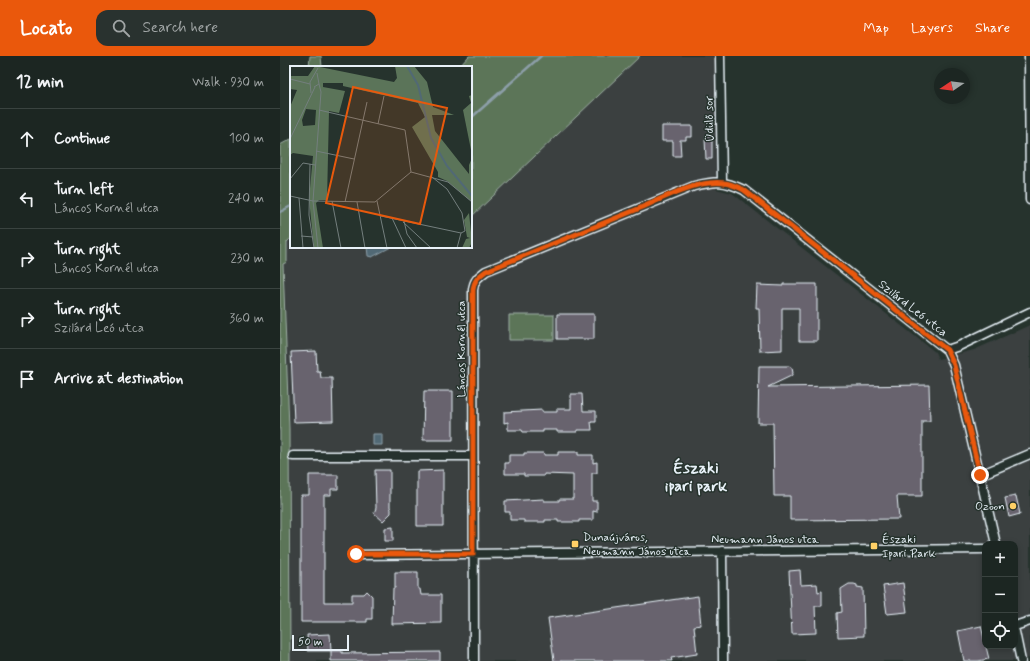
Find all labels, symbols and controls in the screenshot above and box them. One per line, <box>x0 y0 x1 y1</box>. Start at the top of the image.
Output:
search box <box>96 10 376 46</box>
text: Locato <box>20 16 72 41</box>
icon: search <box>110 17 132 39</box>
text: Search here <box>142 18 218 38</box>
text: Map <box>863 19 889 37</box>
text: Layers <box>911 19 953 37</box>
text: Share <box>975 19 1010 37</box>
inset map <box>290 66 472 248</box>
north arrow <box>934 68 970 104</box>
text: 12 min <box>16 71 64 93</box>
text: Walk · 930 m <box>192 74 264 91</box>
street label: Üdülő sor <box>702 96 718 142</box>
icon: ahead <box>16 128 38 150</box>
text: Continue <box>54 129 110 149</box>
text: 100 m <box>229 130 264 147</box>
text: Turn left <box>54 180 114 200</box>
icon: left <box>16 188 38 210</box>
text: 240 m <box>228 190 264 207</box>
text: Láncos Kornél utca <box>54 200 159 217</box>
text: Turn right <box>54 240 121 260</box>
icon: right <box>16 248 38 270</box>
text: 230 m <box>230 250 264 267</box>
text: Láncos Kornél utca <box>54 260 159 277</box>
street label: Szilárd Leó utca <box>875 277 950 341</box>
text: Turn right <box>54 300 121 320</box>
street label: Láncos Kornél utca <box>454 300 470 397</box>
icon: right <box>16 308 38 330</box>
text: 360 m <box>229 310 264 327</box>
text: Szilárd Leó utca <box>54 320 144 337</box>
icon: arrive <box>16 368 38 390</box>
text: Arrive at destination <box>54 369 183 389</box>
district label: Északi ipari park <box>665 457 728 497</box>
route end <box>971 466 989 484</box>
place label: Ozoon <box>975 499 1005 515</box>
marker: Ozoon <box>1008 501 1018 511</box>
place label: Dunaújváros, Neumann János utca <box>583 530 691 560</box>
street label: Neumann János utca <box>711 532 820 548</box>
place label: Északi Ipari Park <box>882 532 936 562</box>
marker: Dunaújváros, Neumann János utca <box>570 539 580 549</box>
marker: Északi Ipari Park <box>869 541 879 551</box>
map controls <box>982 541 1018 649</box>
button: + <box>982 541 1018 577</box>
route start <box>347 545 365 563</box>
button: − <box>982 577 1018 613</box>
button: locate <box>982 613 1018 649</box>
scale bar <box>292 633 349 652</box>
text: 50 m <box>298 635 323 649</box>

